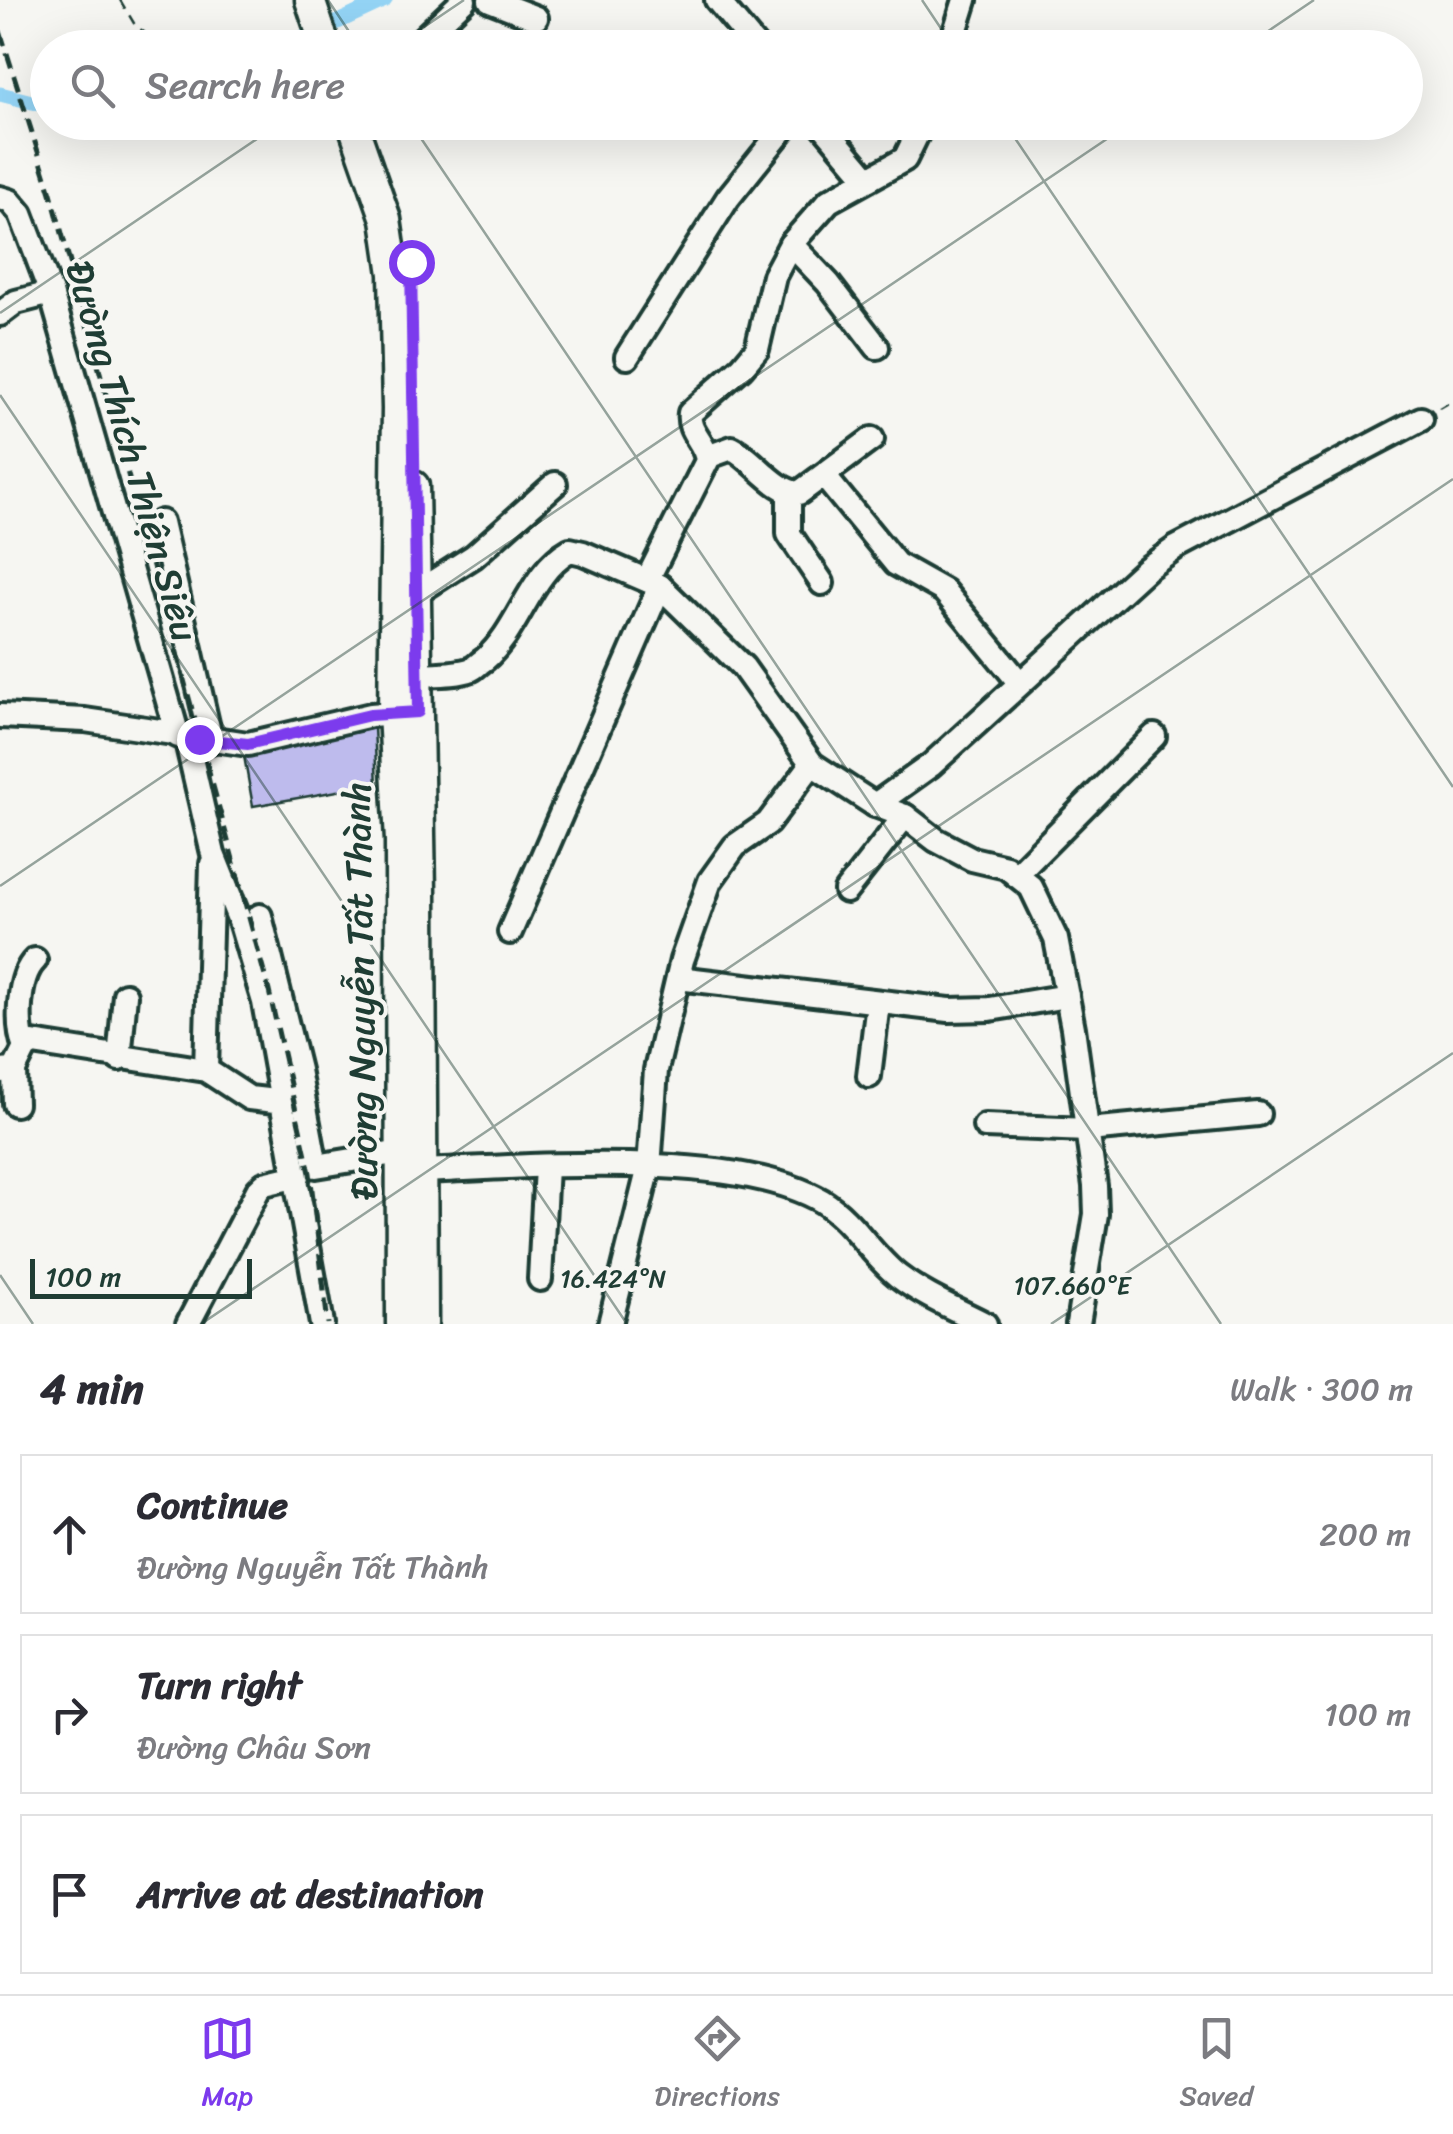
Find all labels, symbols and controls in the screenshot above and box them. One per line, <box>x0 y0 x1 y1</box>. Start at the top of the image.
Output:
search box <box>30 30 1423 140</box>
text: Search here <box>145 52 345 119</box>
icon: search <box>65 58 120 113</box>
route start <box>389 240 435 286</box>
street label: Đường Thích Thiện Siêu <box>46 253 218 649</box>
route end <box>177 717 223 763</box>
street label: Đường Nguyễn Tất Thành <box>324 782 398 1200</box>
text: 100 m <box>45 1252 121 1301</box>
scale bar <box>30 1254 252 1298</box>
text: 16.424°N <box>560 1256 667 1301</box>
text: 107.660°E <box>1013 1263 1133 1308</box>
text: 4 min <box>40 1352 144 1426</box>
text: Walk · 300 m <box>1230 1361 1413 1418</box>
text: Continue <box>137 1472 288 1539</box>
text: 200 m <box>1319 1506 1411 1563</box>
icon: ahead <box>42 1507 97 1562</box>
text: Đường Nguyễn Tất Thành <box>137 1539 489 1596</box>
text: Turn right <box>137 1652 302 1719</box>
text: 100 m <box>1324 1686 1411 1743</box>
icon: right <box>42 1687 97 1742</box>
text: Đường Châu Sơn <box>137 1719 371 1776</box>
text: Arrive at destination <box>137 1861 484 1928</box>
icon: arrive <box>42 1867 97 1922</box>
tab: Map <box>200 2011 255 2120</box>
tab: Directions <box>654 2011 780 2120</box>
tab: Saved <box>1179 2011 1253 2120</box>

